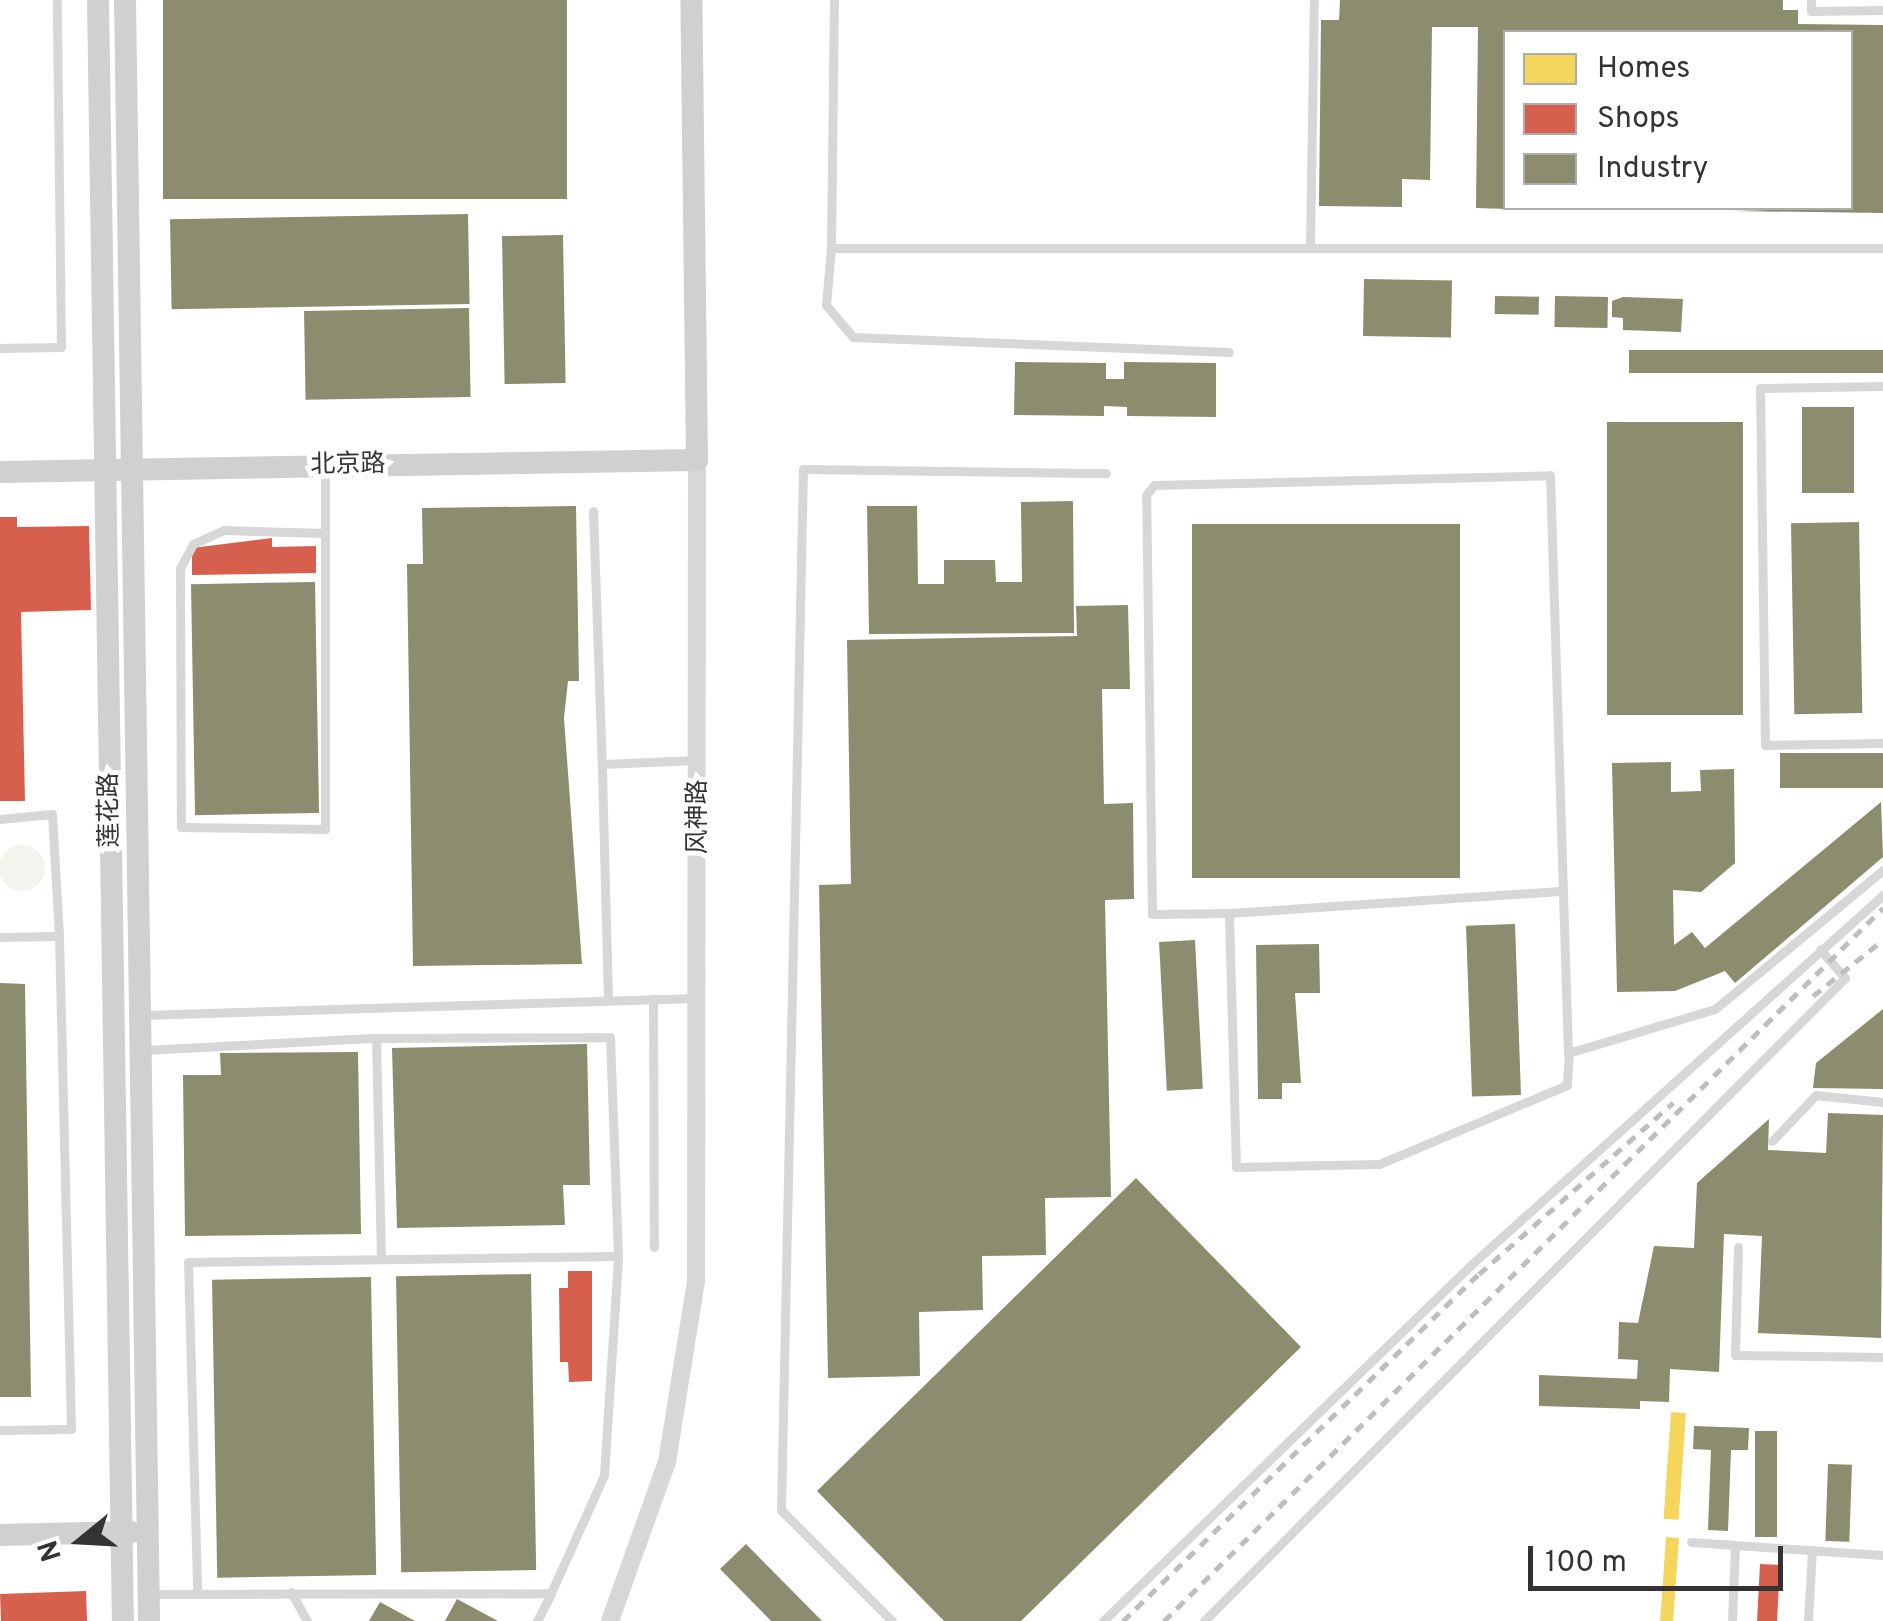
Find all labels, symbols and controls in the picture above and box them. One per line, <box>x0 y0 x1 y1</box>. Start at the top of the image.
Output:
legend <box>1503 30 1853 210</box>
text: Homes <box>1597 51 1690 88</box>
text: Shops <box>1597 101 1680 138</box>
text: Industry <box>1597 151 1708 188</box>
street label: 北京路 <box>310 450 386 482</box>
street label: 莲花路 <box>95 772 127 848</box>
street label: 风神路 <box>684 780 714 854</box>
north arrow <box>30 1491 130 1591</box>
scale bar <box>1533 1526 1788 1588</box>
text: N <box>31 1535 72 1565</box>
text: 100 m <box>1545 1545 1627 1582</box>

